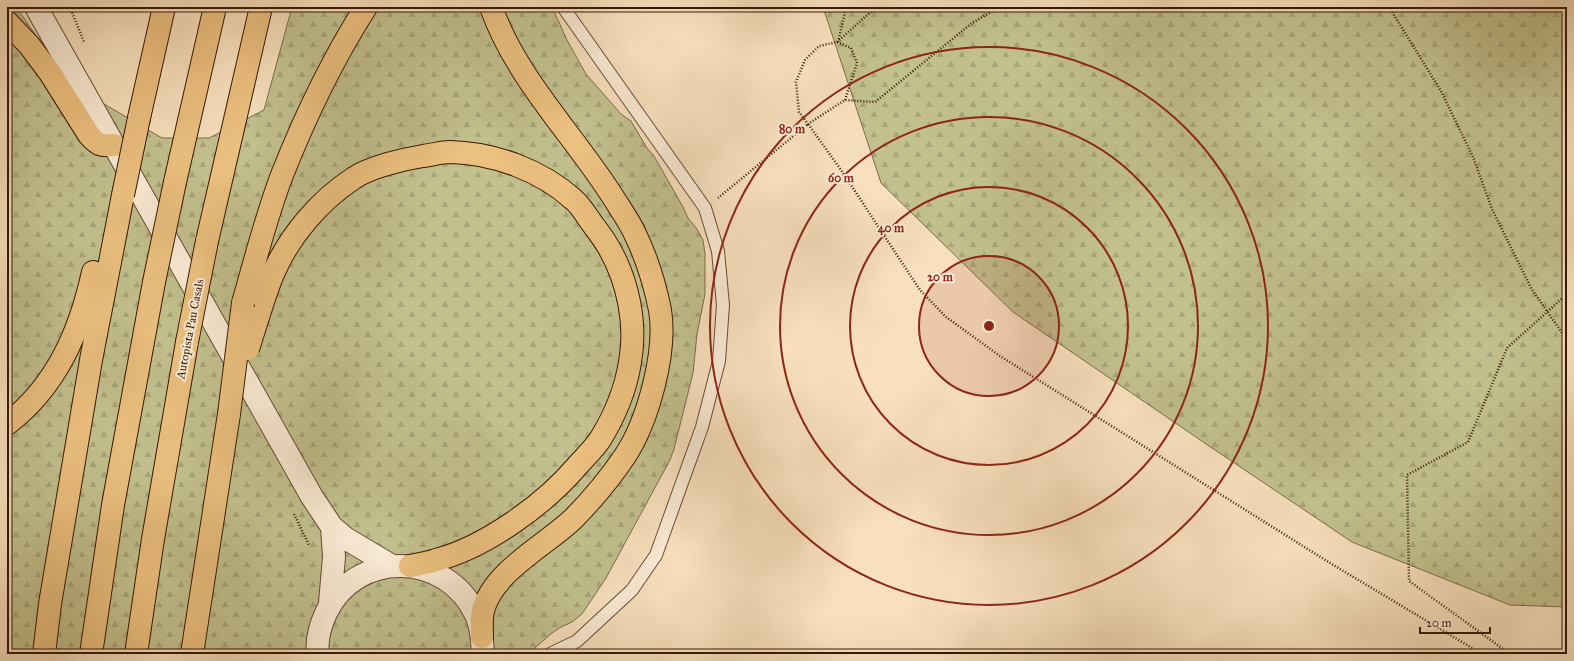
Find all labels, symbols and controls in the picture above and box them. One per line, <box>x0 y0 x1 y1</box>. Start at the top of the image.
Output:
text: 80 m <box>779 122 806 136</box>
text: 60 m <box>828 171 855 185</box>
text: 40 m <box>878 221 905 236</box>
text: 20 m <box>927 270 954 284</box>
street label: Autopista Pau Casals <box>173 278 207 381</box>
centre of rings <box>982 319 996 333</box>
scale bar <box>1420 609 1490 635</box>
text: 20 m <box>1426 616 1452 630</box>

